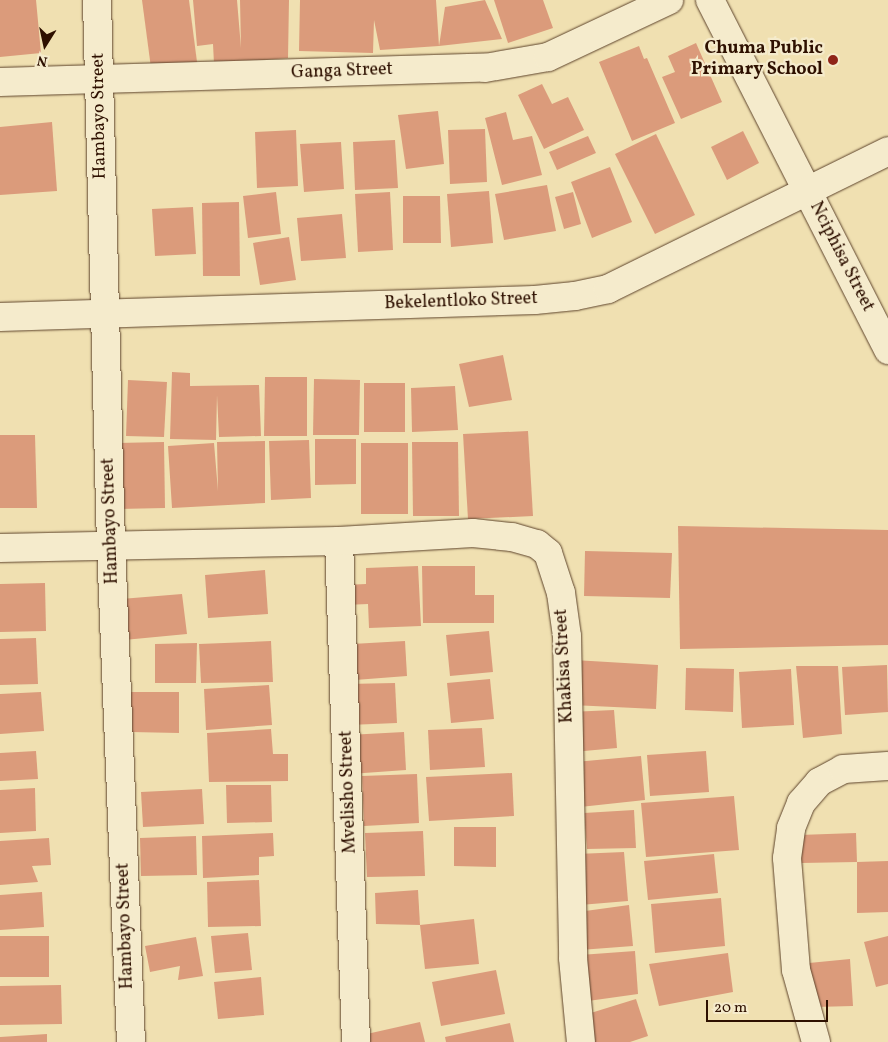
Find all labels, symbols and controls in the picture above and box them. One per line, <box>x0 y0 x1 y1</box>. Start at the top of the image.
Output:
north arrow <box>20 20 70 70</box>
place label: Chuma Public Primary School <box>691 39 823 82</box>
text: N <box>36 50 49 71</box>
street label: Hambayo Street <box>88 53 112 179</box>
marker: Chuma Public Primary School <box>827 54 839 66</box>
street label: Ganga Street <box>291 59 393 85</box>
street label: Nciphisa Street <box>804 198 878 316</box>
street label: Bekelentloko Street <box>384 289 538 315</box>
street label: Hambayo Street <box>98 457 124 585</box>
street label: Khakisa Street <box>551 608 579 724</box>
street label: Mvelisho Street <box>336 730 362 854</box>
street label: Hambayo Street <box>113 862 139 990</box>
scale bar <box>708 990 830 1022</box>
text: 20 m <box>714 998 747 1019</box>

